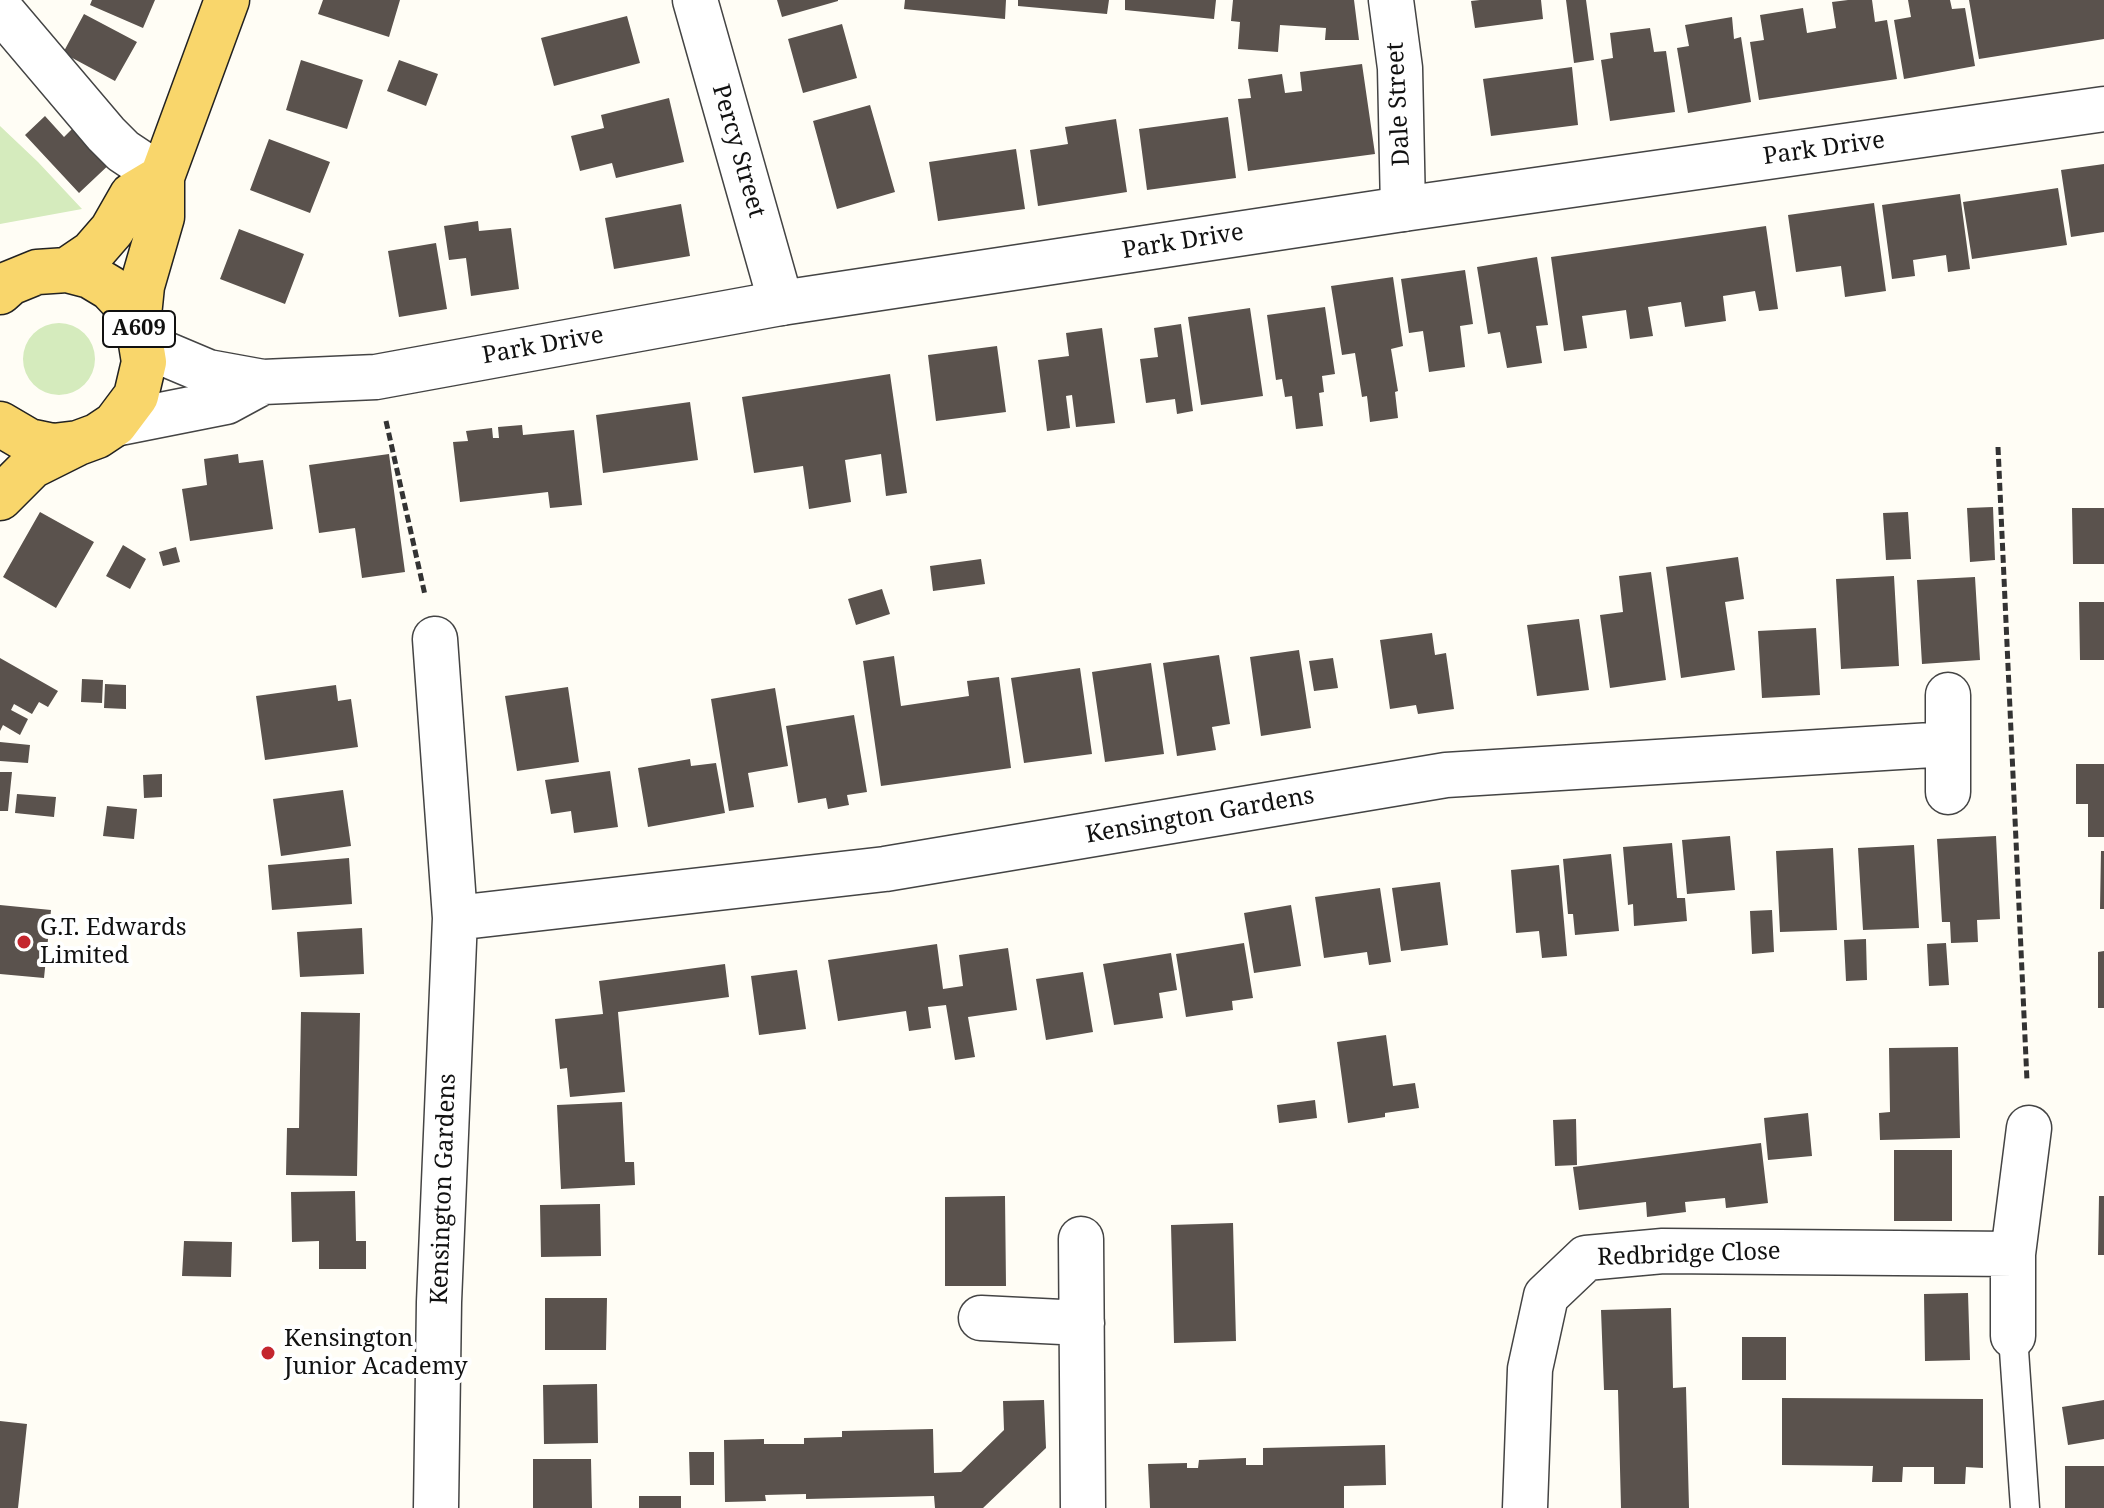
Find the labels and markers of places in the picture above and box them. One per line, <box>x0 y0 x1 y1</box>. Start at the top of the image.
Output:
place label: G.T. Edwards Limited <box>40 914 187 970</box>
marker: G.T. Edwards Limited <box>15 933 33 951</box>
place label: Kensington Junior Academy <box>284 1325 467 1381</box>
marker: Kensington Junior Academy <box>259 1344 277 1362</box>

